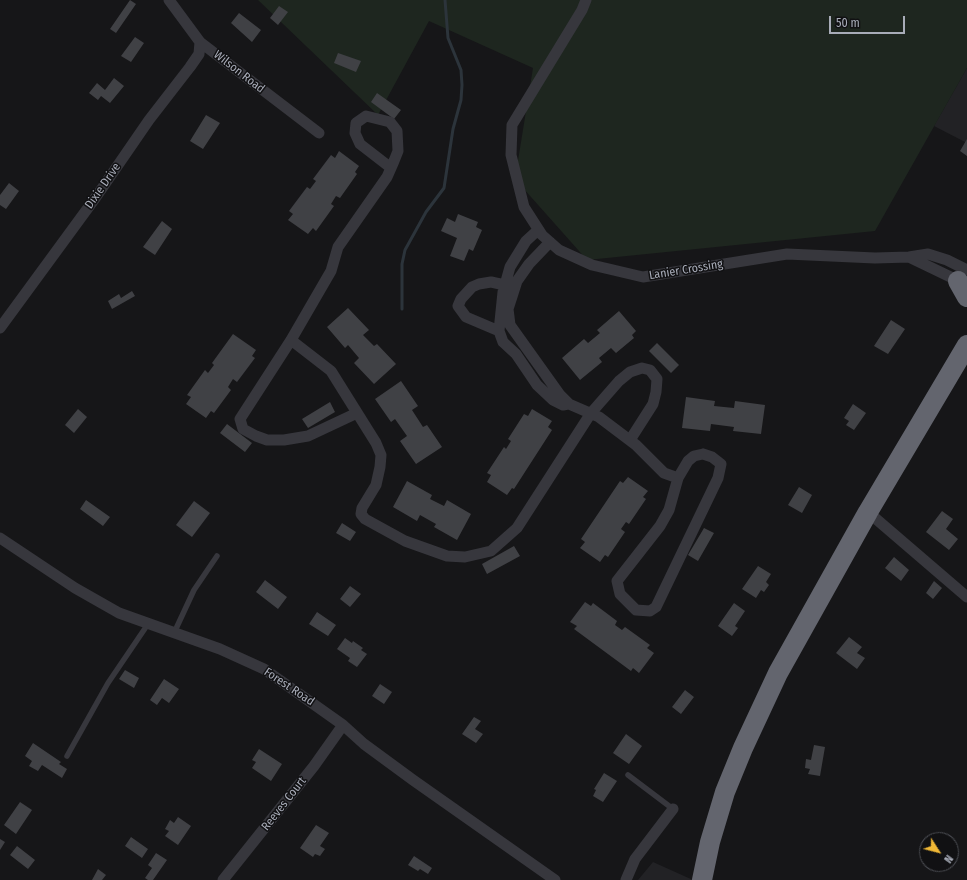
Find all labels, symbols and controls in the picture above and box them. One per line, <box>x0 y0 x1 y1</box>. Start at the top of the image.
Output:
scale bar <box>831 8 907 34</box>
text: 50 m <box>836 16 860 30</box>
street label: Wilson Road <box>211 48 267 96</box>
street label: Dixie Drive <box>82 160 124 212</box>
street label: Lanier Crossing <box>648 257 724 283</box>
street label: Forest Road <box>261 665 317 709</box>
street label: Reeves Court <box>259 774 309 834</box>
north arrow <box>919 832 959 872</box>
text: N <box>941 852 956 865</box>

